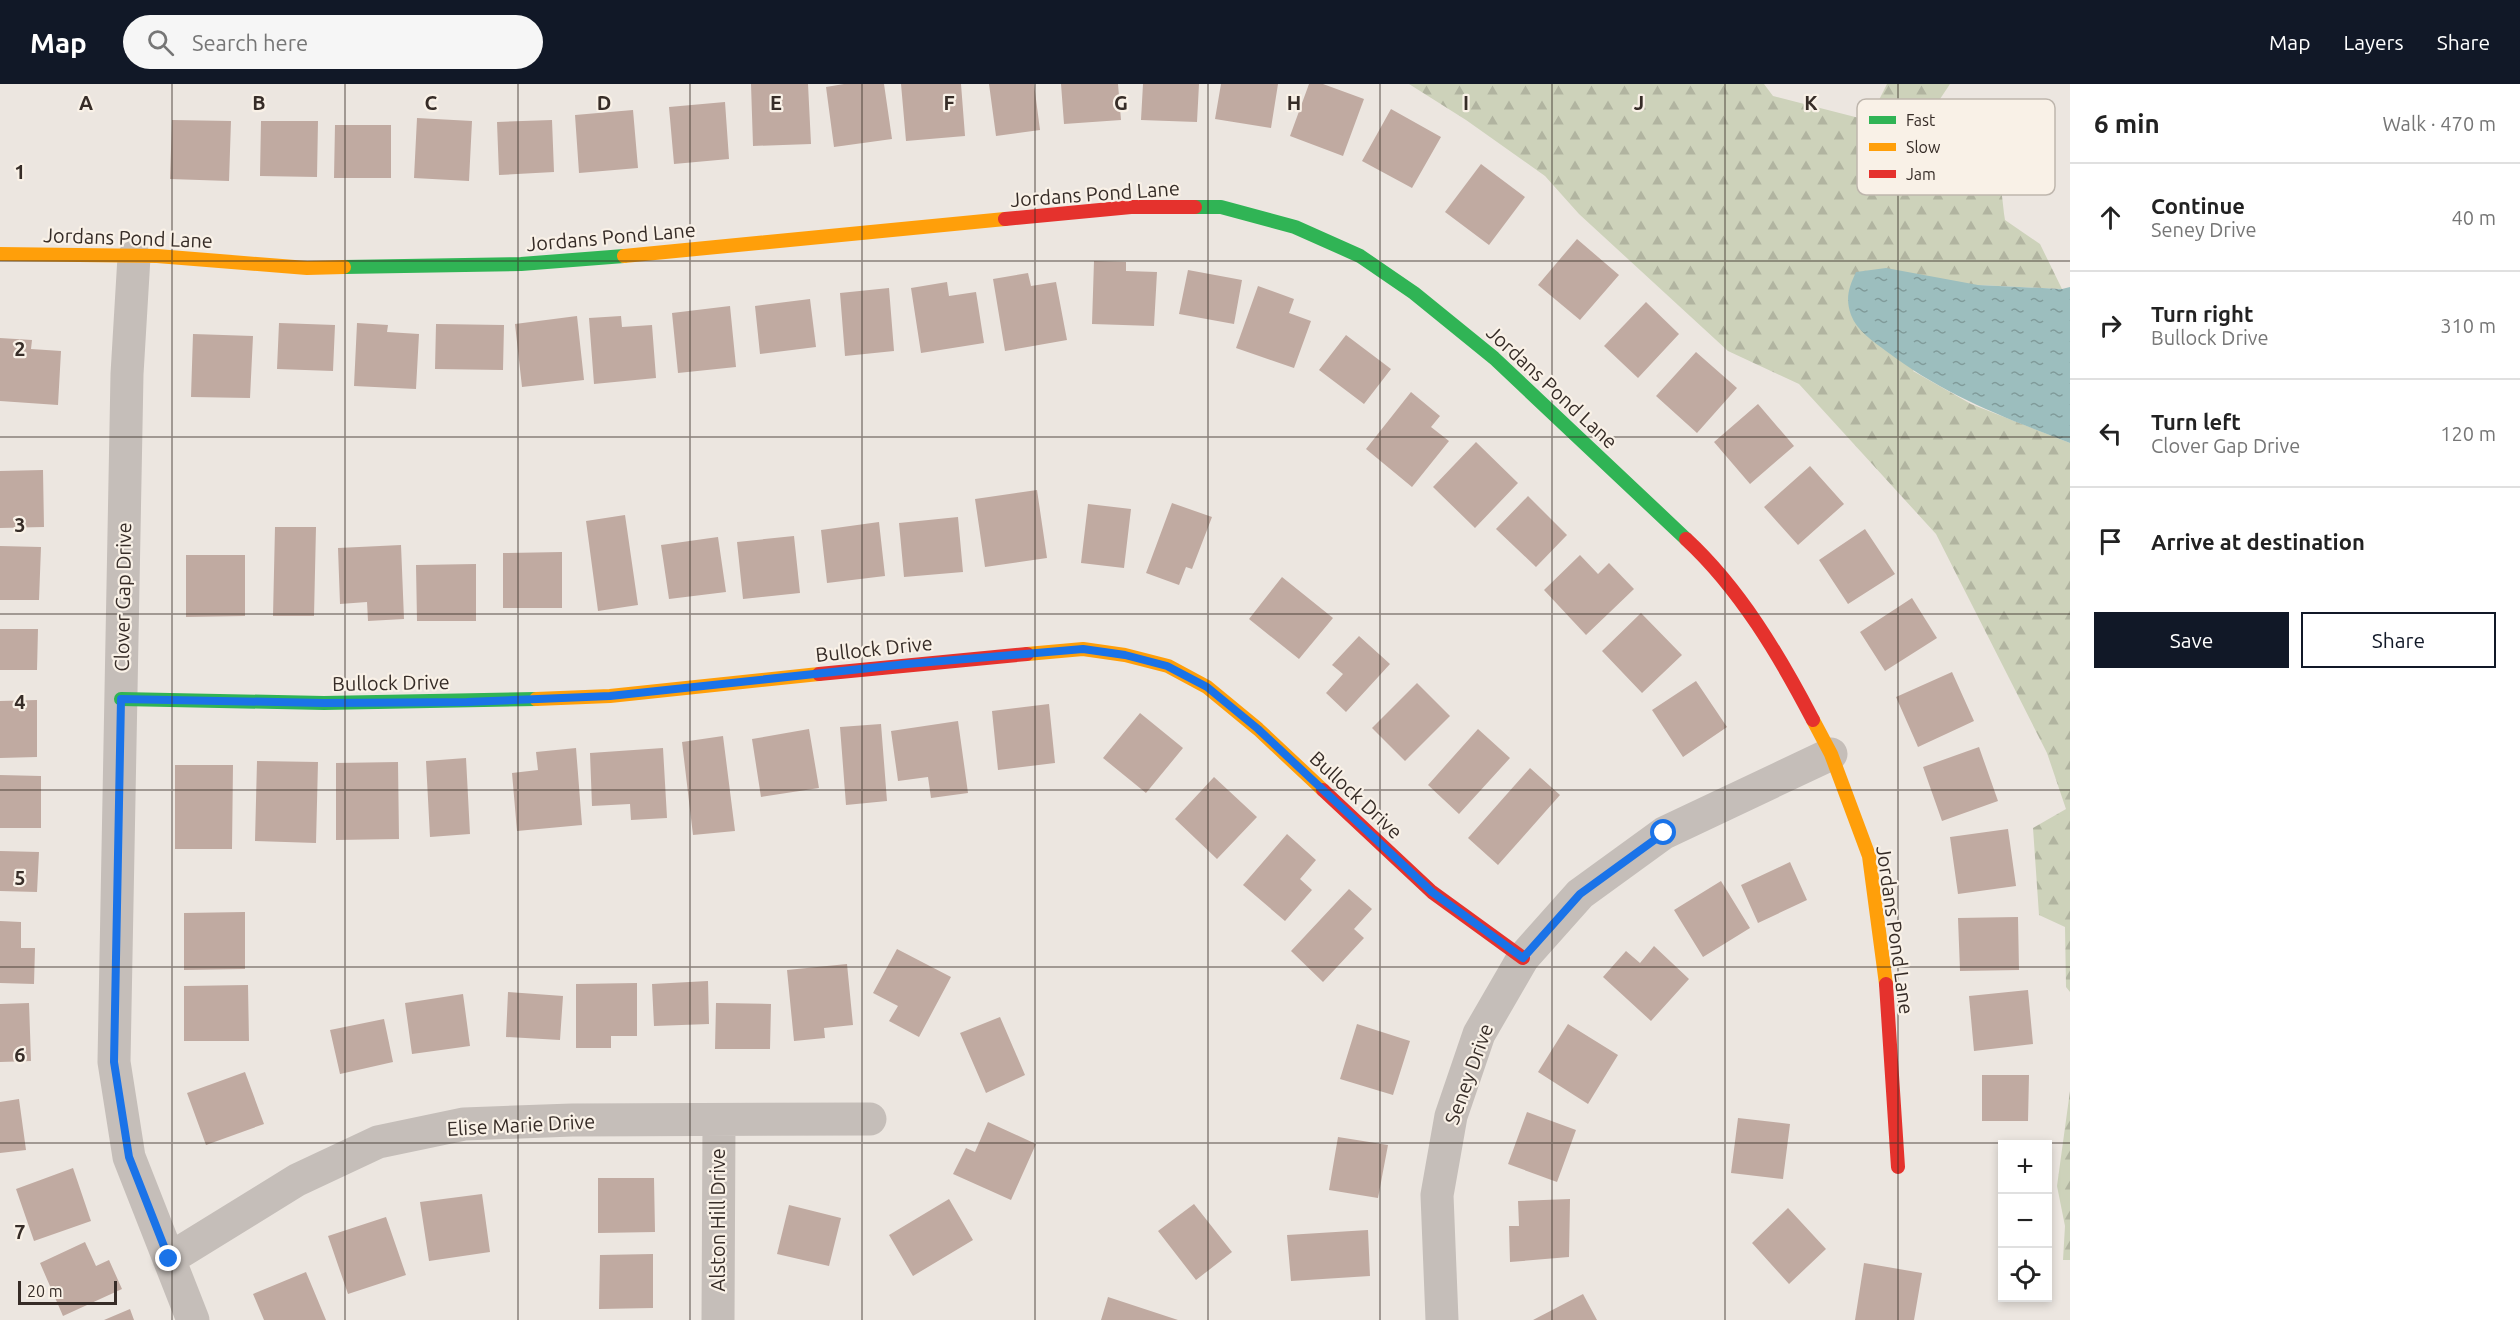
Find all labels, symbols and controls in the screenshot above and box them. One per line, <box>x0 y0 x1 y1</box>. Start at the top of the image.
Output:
search box <box>123 15 543 69</box>
icon: search <box>144 26 177 59</box>
text: Map <box>30 27 87 58</box>
text: Search here <box>192 30 308 55</box>
text: Map <box>2269 30 2310 54</box>
text: Layers <box>2343 30 2404 54</box>
text: Share <box>2437 30 2490 54</box>
text: A <box>79 91 93 114</box>
text: B <box>252 91 266 114</box>
text: C <box>425 91 438 114</box>
text: D <box>597 91 611 114</box>
text: E <box>770 91 782 114</box>
text: F <box>943 91 955 114</box>
text: G <box>1114 91 1128 114</box>
text: H <box>1287 91 1301 114</box>
text: I <box>1463 91 1469 114</box>
text: J <box>1634 91 1644 114</box>
text: K <box>1804 91 1818 114</box>
legend <box>1857 99 2055 195</box>
text: 6 min <box>2094 109 2160 138</box>
text: Fast <box>1906 111 1936 129</box>
text: Walk · 470 m <box>2383 112 2496 135</box>
text: Slow <box>1906 138 1941 156</box>
text: 1 <box>14 160 26 183</box>
text: Jam <box>1906 165 1936 183</box>
street label: Jordans Pond Lane <box>1009 176 1180 211</box>
text: Continue <box>2151 193 2245 218</box>
icon: ahead <box>2094 201 2127 234</box>
text: 40 m <box>2452 206 2496 229</box>
street label: Jordans Pond Lane <box>525 218 697 255</box>
text: Seney Drive <box>2151 218 2256 241</box>
street label: Jordans Pond Lane <box>43 223 213 252</box>
text: Turn right <box>2151 301 2253 326</box>
icon: right <box>2094 309 2127 342</box>
text: 310 m <box>2440 314 2496 337</box>
street label: Jordans Pond Lane <box>1482 320 1622 453</box>
text: Bullock Drive <box>2151 326 2269 349</box>
text: 2 <box>14 337 26 360</box>
text: Turn left <box>2151 409 2241 434</box>
icon: left <box>2094 417 2127 450</box>
text: 120 m <box>2440 422 2496 445</box>
text: Clover Gap Drive <box>2151 434 2300 457</box>
text: 3 <box>14 513 26 536</box>
street label: Clover Gap Drive <box>110 522 135 672</box>
icon: arrive <box>2094 525 2127 558</box>
text: Arrive at destination <box>2151 529 2365 554</box>
button: Save <box>2094 612 2289 668</box>
button: Share <box>2301 612 2496 668</box>
street label: Bullock Drive <box>814 631 934 666</box>
street label: Bullock Drive <box>332 670 450 695</box>
text: 4 <box>14 690 26 713</box>
street label: Bullock Drive <box>1306 746 1407 843</box>
route start <box>1650 819 1676 845</box>
street label: Jordans Pond Lane <box>1872 844 1919 1016</box>
text: 5 <box>14 866 26 889</box>
street label: Seney Drive <box>1440 1020 1497 1127</box>
text: 6 <box>14 1043 26 1066</box>
street label: Elise Marie Drive <box>446 1109 596 1140</box>
map controls <box>1998 1140 2052 1302</box>
button: + <box>1998 1140 2052 1194</box>
street label: Alston Hill Drive <box>706 1148 729 1292</box>
button: − <box>1998 1194 2052 1248</box>
text: 7 <box>14 1220 26 1243</box>
route end <box>155 1245 181 1271</box>
button: locate <box>1998 1248 2052 1302</box>
scale bar <box>18 1278 117 1306</box>
text: 20 m <box>27 1282 63 1300</box>

